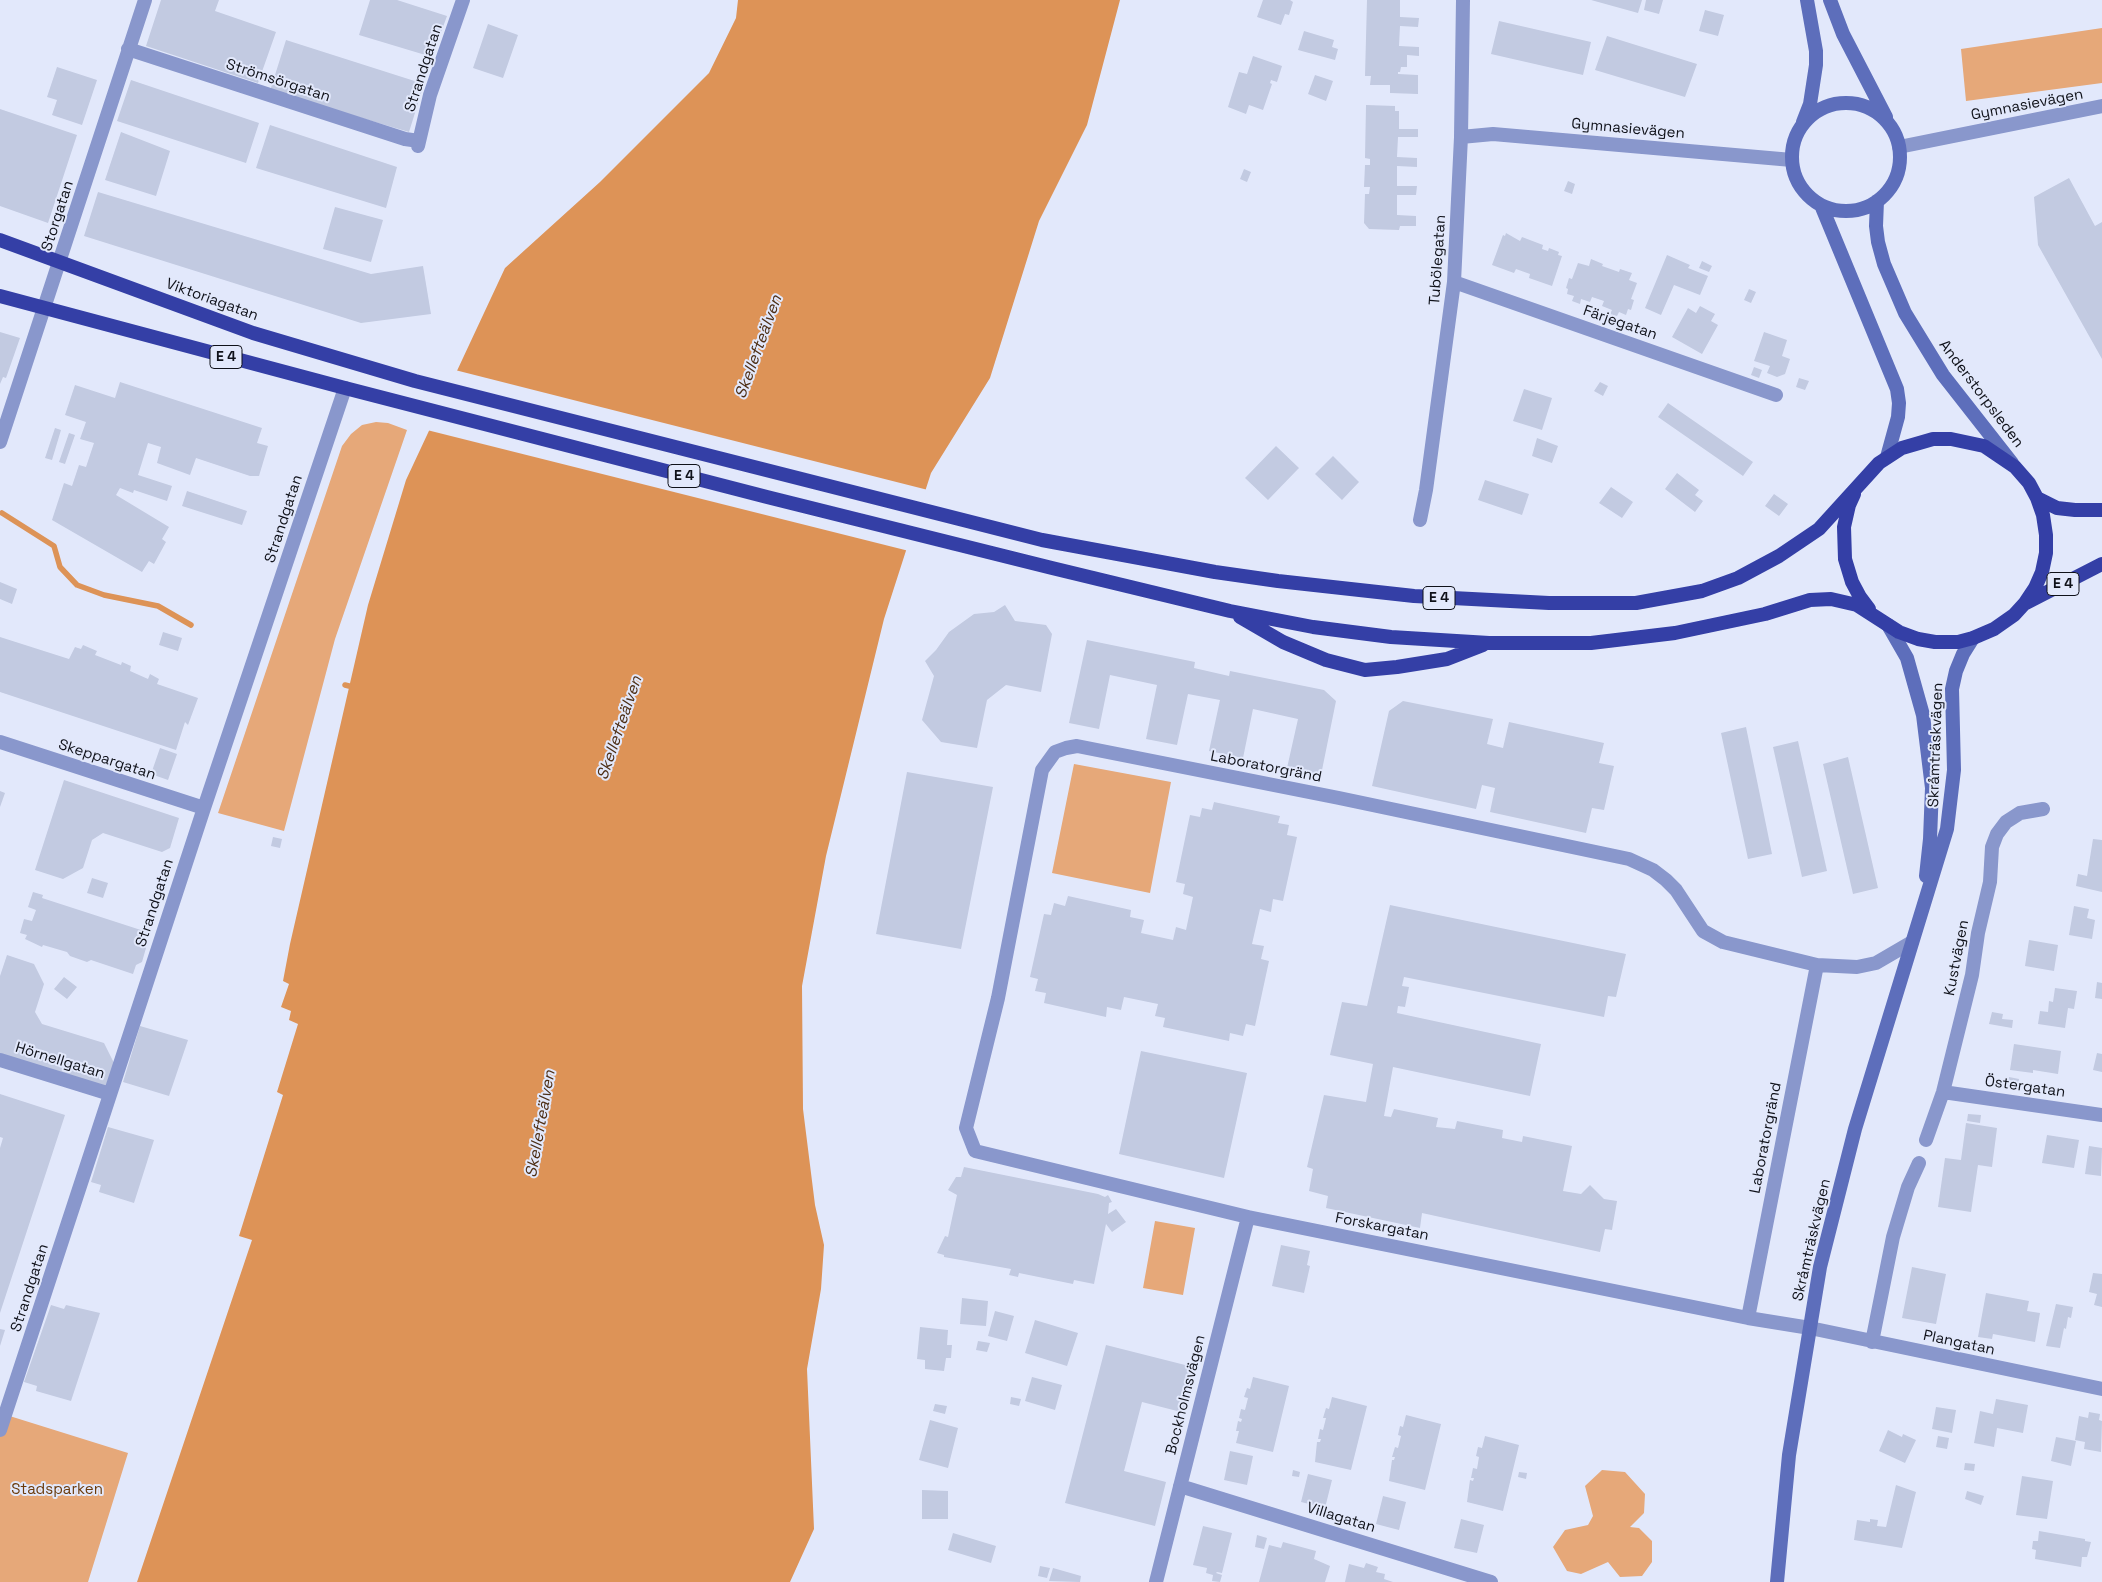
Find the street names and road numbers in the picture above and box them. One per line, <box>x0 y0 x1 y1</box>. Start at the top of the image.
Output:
street label: Strandgatan <box>401 22 447 114</box>
street label: Strömsörgatan <box>224 56 332 106</box>
street label: Gymnasievägen <box>1969 85 2085 125</box>
street label: Gymnasievägen <box>1570 115 1686 143</box>
street label: Storgatan <box>38 179 78 253</box>
street label: Tubölegatan <box>1426 214 1450 306</box>
street label: Viktoriagatan <box>163 275 261 325</box>
street label: Färjegatan <box>1581 302 1659 344</box>
street label: Anderstorpsleden <box>1935 337 2027 451</box>
road number: E 4 <box>210 346 242 368</box>
road number: E 4 <box>668 464 700 488</box>
street label: Strandgatan <box>261 473 307 565</box>
road number: E 4 <box>2047 572 2079 596</box>
road number: E 4 <box>1423 586 1455 610</box>
street label: Skråmträskvägen <box>1925 682 1947 808</box>
street label: Skeppargatan <box>56 736 158 784</box>
street label: Laboratorgränd <box>1209 747 1323 787</box>
street label: Strandgatan <box>132 857 178 949</box>
street label: Kustvägen <box>1941 919 1973 997</box>
street label: Hörnellgatan <box>13 1039 107 1083</box>
street label: Östergatan <box>1984 1072 2066 1102</box>
street label: Laboratorgränd <box>1746 1081 1786 1195</box>
street label: Skråmträskvägen <box>1789 1177 1835 1303</box>
street label: Forskargatan <box>1334 1209 1430 1245</box>
street label: Strandgatan <box>7 1242 53 1334</box>
street label: Plangatan <box>1921 1327 1997 1359</box>
street label: Bockholmsvägen <box>1162 1333 1210 1457</box>
street label: Villagatan <box>1304 1499 1378 1537</box>

